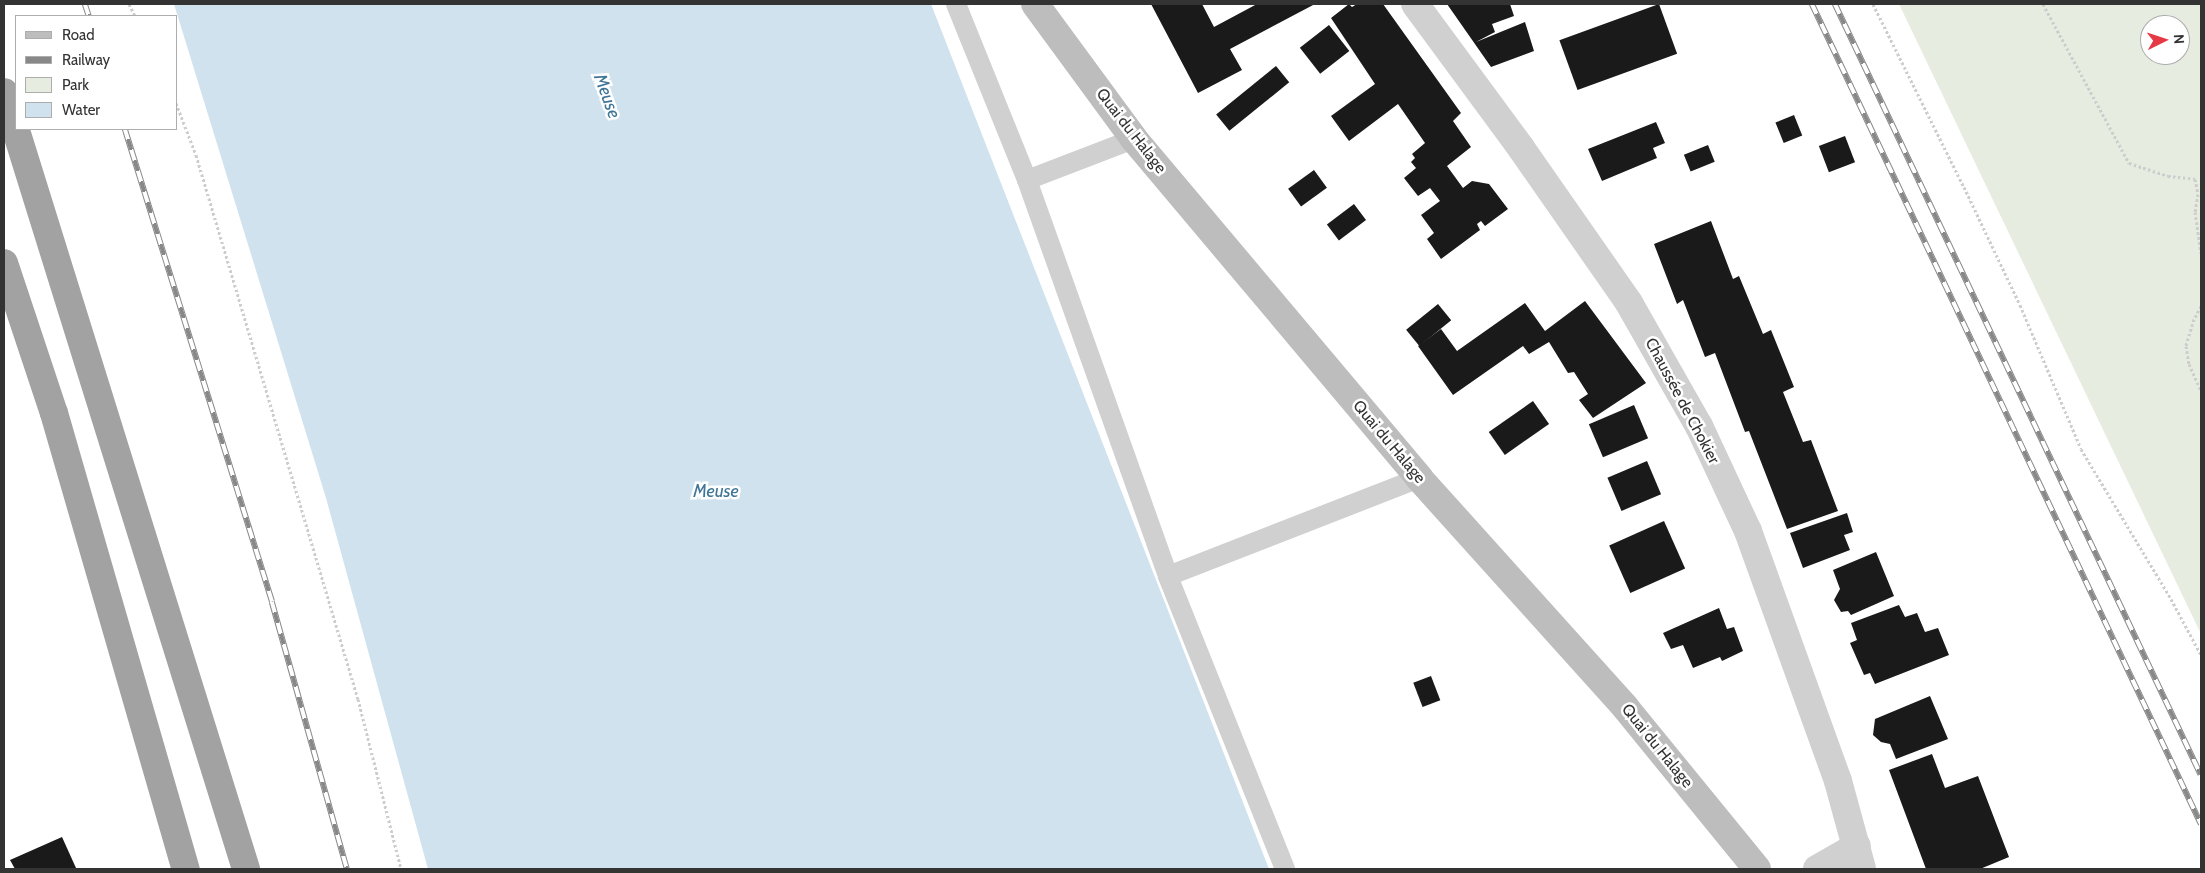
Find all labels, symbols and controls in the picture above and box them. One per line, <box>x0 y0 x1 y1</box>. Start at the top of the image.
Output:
legend <box>15 15 178 130</box>
north arrow <box>2140 15 2190 65</box>
text: Road <box>62 26 95 44</box>
text: N <box>2170 33 2188 45</box>
text: Railway <box>62 51 110 69</box>
water label: Meuse <box>589 71 625 121</box>
text: Park <box>62 76 89 94</box>
street label: Quai du Halage <box>1092 85 1170 177</box>
text: Water <box>62 101 100 119</box>
street label: Chaussée de Chokier <box>1641 335 1723 467</box>
street label: Quai du Halage <box>1349 397 1429 487</box>
water label: Meuse <box>693 480 739 502</box>
street label: Quai du Halage <box>1617 700 1697 792</box>

